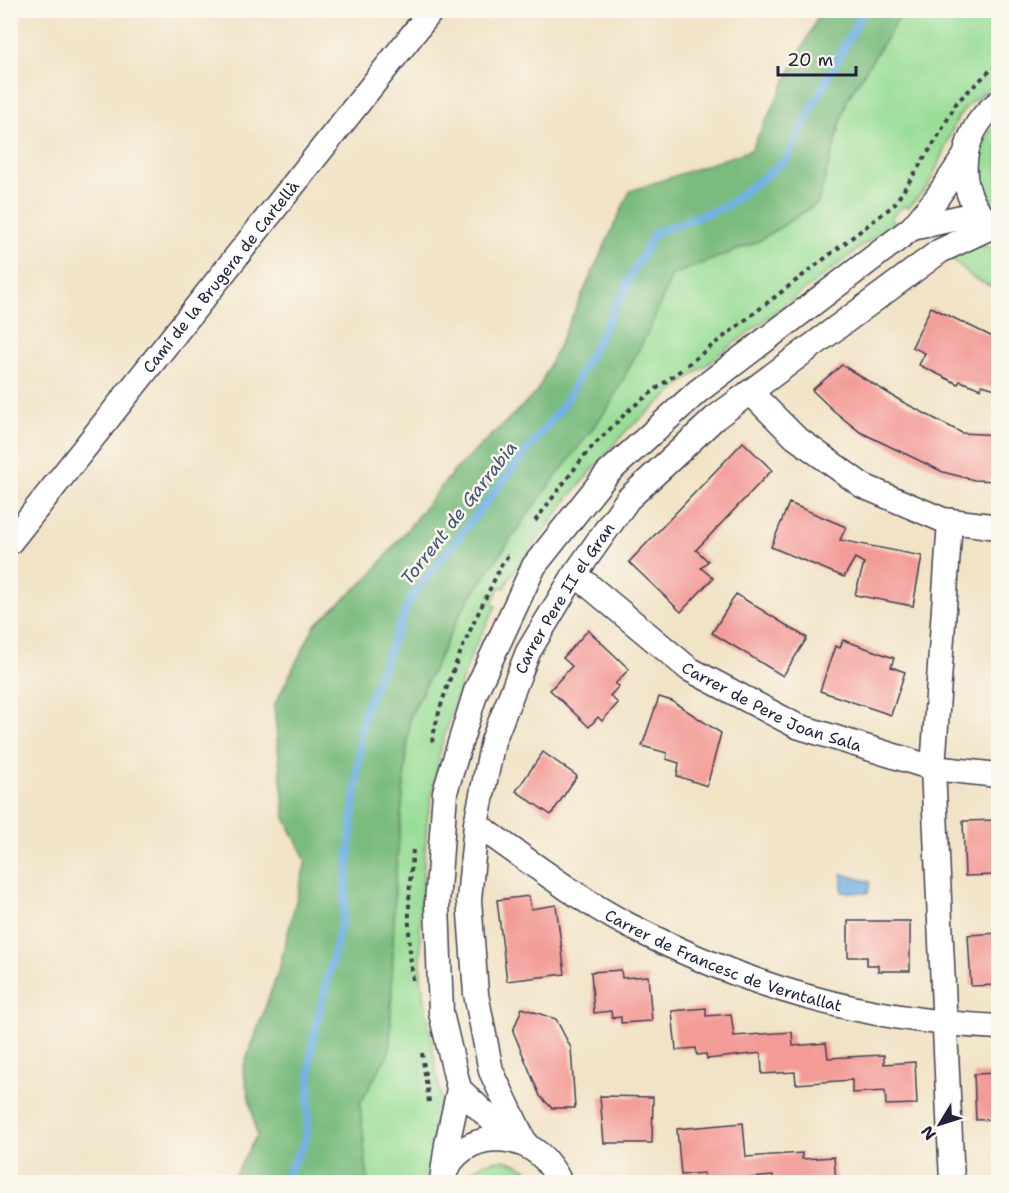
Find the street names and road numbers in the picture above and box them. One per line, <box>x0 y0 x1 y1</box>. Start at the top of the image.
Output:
street label: Camí de la Brugera de Cartellà <box>138 176 304 377</box>
street label: Carrer Pere II el Gran <box>510 518 619 677</box>
street label: Carrer de Pere Joan Sala <box>677 657 864 756</box>
street label: Carrer de Francesc de Verntallat <box>601 904 844 1016</box>

